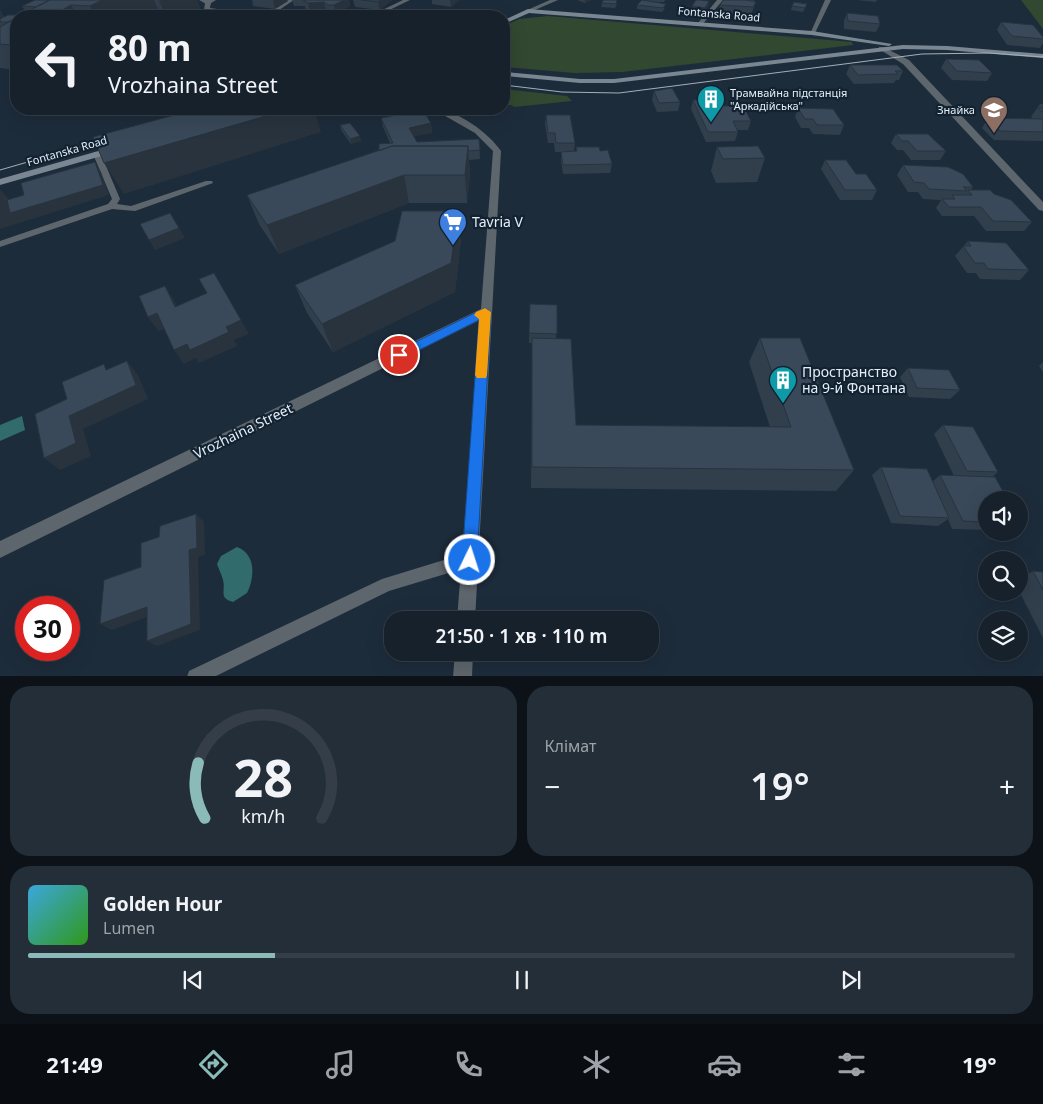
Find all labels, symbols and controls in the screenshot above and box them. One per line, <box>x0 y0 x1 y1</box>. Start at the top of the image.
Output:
street label: Fontanska Road <box>677 2 761 25</box>
text: 80 m <box>108 24 191 71</box>
icon: left <box>25 30 90 95</box>
text: Vrozhaina Street <box>108 69 278 99</box>
building icon: Трамвайна підстанція "Аркадійська" <box>696 84 726 123</box>
place label: Трамвайна підстанція "Аркадійська" <box>730 85 847 113</box>
school or university icon: Знайка <box>979 95 1009 134</box>
place label: Знайка <box>937 102 975 117</box>
street label: Fontanska Road <box>25 132 109 169</box>
supermarket icon: Tavria V <box>438 207 468 246</box>
place label: Tavria V <box>472 212 524 231</box>
pin <box>378 334 420 376</box>
icon: arrive <box>385 341 413 369</box>
place label: Пространство на 9-й Фонтана <box>802 362 906 397</box>
building icon: Пространство на 9-й Фонтана <box>768 365 798 404</box>
street label: Vrozhaina Street <box>190 398 295 463</box>
map controls <box>978 491 1028 661</box>
button: sound <box>978 491 1028 541</box>
position arrow <box>443 533 495 585</box>
button: search <box>978 551 1028 601</box>
speed limit sign: 30 <box>15 596 80 661</box>
button: layers <box>978 611 1028 661</box>
text: 21:50 · 1 хв · 110 m <box>435 623 608 649</box>
text: Клімат <box>545 735 596 757</box>
text: 28 <box>234 741 293 812</box>
text: 19° <box>750 759 810 811</box>
text: − <box>545 767 561 805</box>
text: + <box>999 767 1015 805</box>
text: km/h <box>241 804 285 828</box>
text: Golden Hour <box>103 891 222 917</box>
text: Lumen <box>103 917 155 939</box>
icon: previous <box>179 966 207 994</box>
icon: pause <box>508 966 536 994</box>
icon: next <box>837 966 865 994</box>
icon: directions <box>196 1047 231 1082</box>
icon: music <box>323 1047 358 1082</box>
icon: phone <box>451 1047 486 1082</box>
icon: climate <box>579 1047 614 1082</box>
icon: car <box>707 1047 742 1082</box>
icon: filters <box>834 1047 869 1082</box>
text: 21:49 <box>46 1049 103 1079</box>
text: 19° <box>962 1049 997 1079</box>

